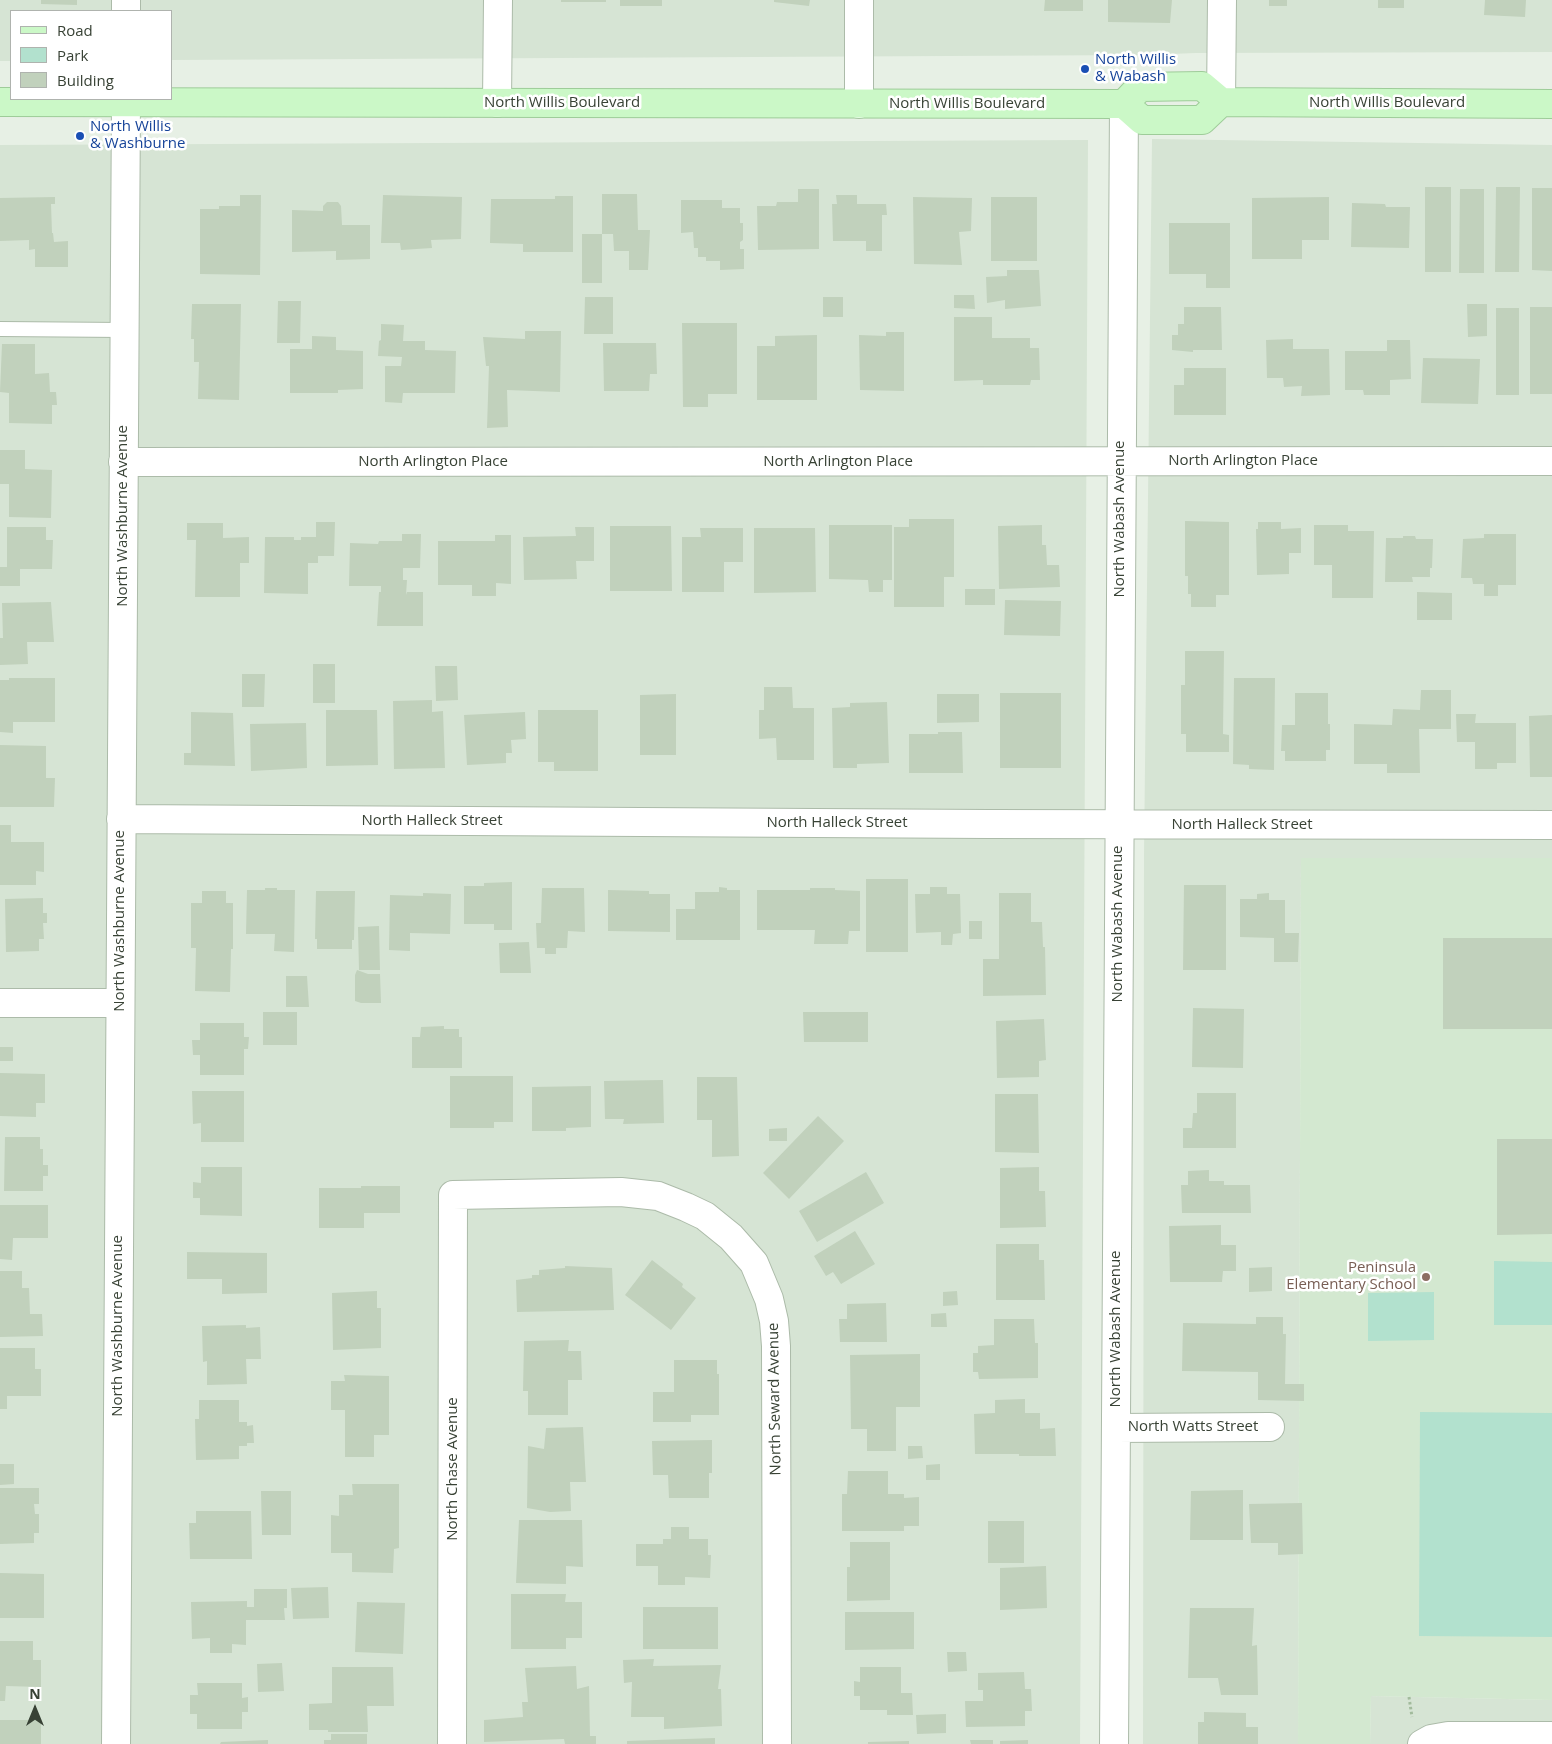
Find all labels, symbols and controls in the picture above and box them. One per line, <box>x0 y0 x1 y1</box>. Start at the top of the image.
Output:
legend <box>10 10 172 100</box>
text: Road <box>57 20 93 40</box>
text: Park <box>57 45 88 65</box>
place label: North Willis & Wabash <box>1095 51 1176 86</box>
marker: North Willis & Wabash <box>1079 63 1091 75</box>
text: Building <box>57 70 114 90</box>
street label: North Willis Boulevard <box>484 94 640 112</box>
street label: North Willis Boulevard <box>1309 94 1465 112</box>
street label: North Willis Boulevard <box>889 95 1045 113</box>
place label: North Willis & Washburne <box>90 118 185 153</box>
marker: North Willis & Washburne <box>74 130 86 142</box>
street label: North Washburne Avenue <box>114 425 132 607</box>
street label: North Wabash Avenue <box>1111 440 1129 598</box>
street label: North Arlington Place <box>1168 452 1318 470</box>
street label: North Arlington Place <box>358 453 508 471</box>
street label: North Arlington Place <box>763 453 913 471</box>
street label: North Halleck Street <box>361 812 503 830</box>
street label: North Halleck Street <box>766 814 908 832</box>
street label: North Halleck Street <box>1171 816 1313 834</box>
street label: North Washburne Avenue <box>111 830 129 1012</box>
street label: North Wabash Avenue <box>1109 845 1127 1003</box>
street label: North Washburne Avenue <box>109 1235 127 1417</box>
street label: North Wabash Avenue <box>1107 1250 1125 1408</box>
place label: Peninsula Elementary School <box>1286 1259 1416 1294</box>
marker: Peninsula Elementary School <box>1420 1271 1432 1283</box>
street label: North Seward Avenue <box>765 1322 785 1476</box>
street label: North Chase Avenue <box>444 1397 462 1541</box>
street label: North Watts Street <box>1128 1418 1258 1436</box>
north arrow <box>10 1684 60 1734</box>
text: N <box>29 1684 41 1703</box>

